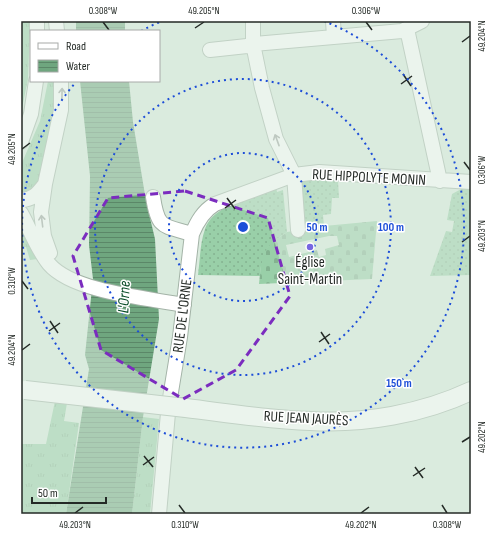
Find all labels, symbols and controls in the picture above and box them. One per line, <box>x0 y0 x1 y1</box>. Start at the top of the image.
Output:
text: 0.308°W <box>89 5 118 17</box>
text: 49.205°N <box>188 5 220 17</box>
text: 0.306°W <box>352 5 381 17</box>
text: 49.204°N <box>476 20 488 52</box>
legend <box>30 30 160 82</box>
text: Road <box>66 39 86 54</box>
text: Water <box>66 59 90 74</box>
one-way arrow <box>58 88 65 101</box>
text: 49.205°N <box>6 133 18 165</box>
one-way arrow <box>273 134 281 146</box>
text: 0.306°W <box>476 155 488 184</box>
street label: RUE HIPPOLYTE MONIN <box>312 165 426 190</box>
one-way arrow <box>38 215 46 228</box>
centre of rings <box>236 220 250 234</box>
text: 50 m <box>307 220 327 235</box>
text: 100 m <box>378 220 404 235</box>
text: 49.203°N <box>476 220 488 252</box>
marker: Église Saint-Martin <box>305 242 315 252</box>
place label: Église Saint-Martin <box>278 253 342 289</box>
text: 0.310°W <box>6 267 18 295</box>
street label: RUE DE L'ORNE <box>169 278 196 354</box>
water label: L'Orne <box>114 280 135 314</box>
text: 49.204°N <box>6 334 18 366</box>
text: 150 m <box>386 376 412 391</box>
street label: RUE JEAN JAURÈS <box>263 407 349 430</box>
text: 49.202°N <box>476 421 488 453</box>
scale bar <box>32 479 106 505</box>
text: 50 m <box>38 486 58 501</box>
text: 49.203°N <box>59 519 91 531</box>
text: 0.310°W <box>171 519 199 531</box>
text: 49.202°N <box>345 519 377 531</box>
text: 0.308°W <box>433 519 462 531</box>

